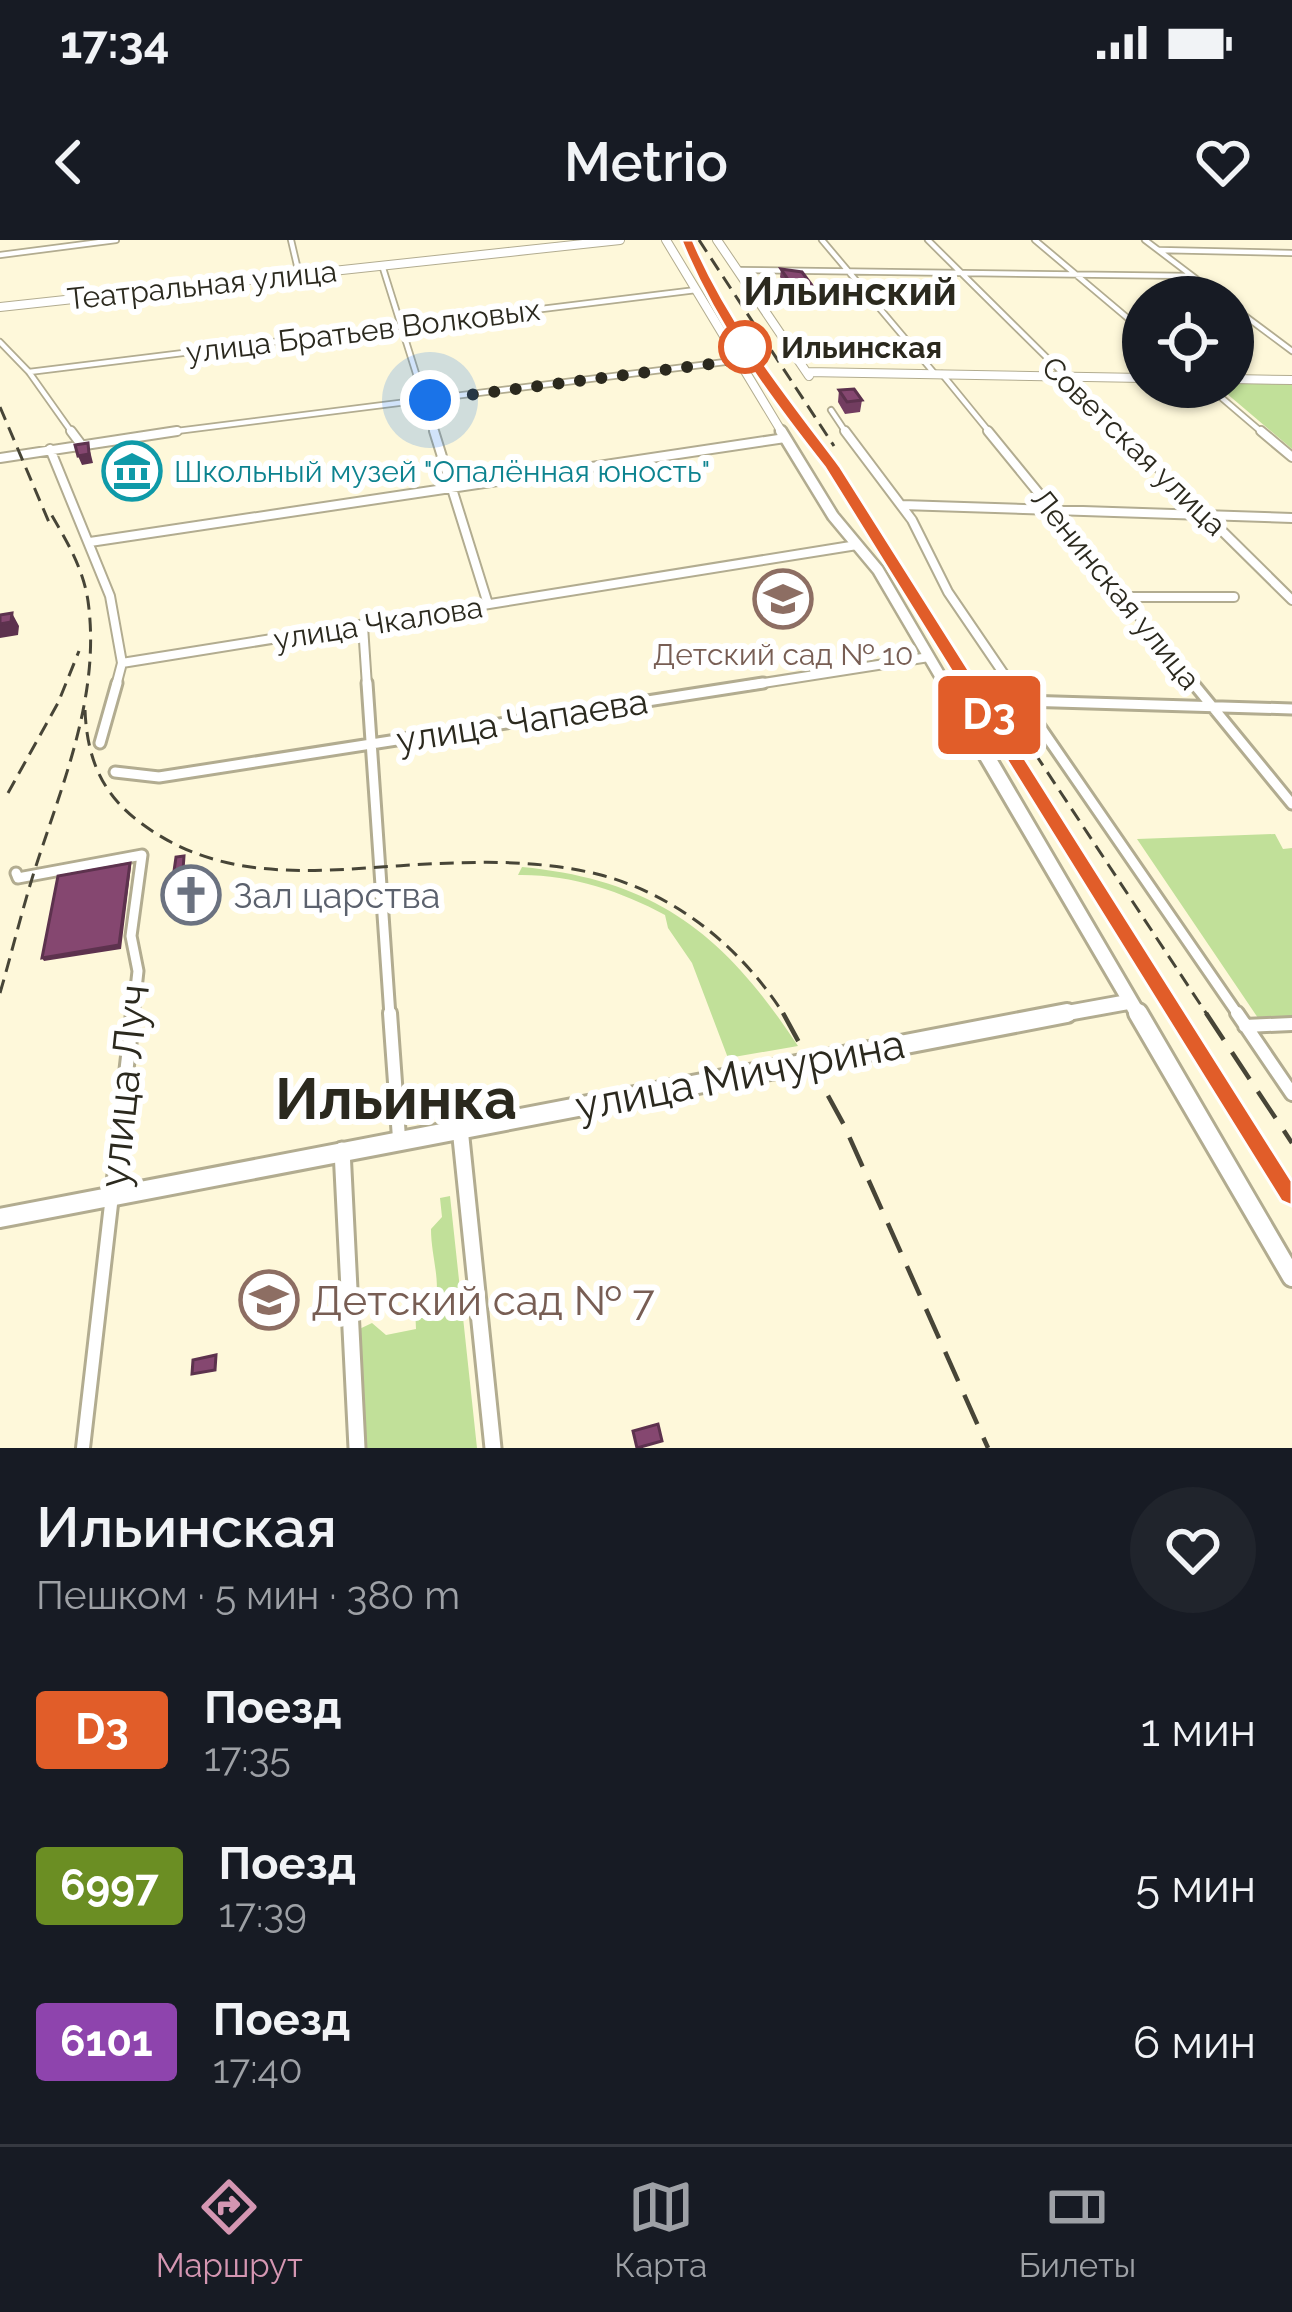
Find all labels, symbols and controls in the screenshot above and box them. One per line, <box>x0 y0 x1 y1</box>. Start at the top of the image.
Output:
text: 17:34 <box>60 16 169 69</box>
icon: back <box>36 129 102 195</box>
icon: heart <box>1190 129 1256 195</box>
text: Metrio <box>564 130 728 194</box>
street label: Театральная улица <box>66 253 338 317</box>
district label: Ильинский <box>743 268 957 314</box>
map controls <box>1122 276 1254 408</box>
button: locate <box>1122 276 1254 408</box>
street label: улица Братьев Волковых <box>184 292 542 370</box>
marker: Ильинская <box>720 322 770 372</box>
place label: Ильинская <box>781 330 942 365</box>
street label: Советская улица <box>1035 349 1233 543</box>
your location <box>400 370 460 430</box>
museum icon: Школьный музей "Опалённая юность" <box>101 440 163 502</box>
place label: Школьный музей "Опалённая юность" <box>174 454 710 489</box>
street label: Ленинская улица <box>1024 482 1208 696</box>
school or university icon: Детский сад № 10 <box>752 568 814 630</box>
street label: улица Чкалова <box>271 589 485 657</box>
place label: Детский сад № 10 <box>653 637 913 672</box>
line badge: D3 <box>935 676 1043 754</box>
street label: улица Чапаева <box>393 679 651 761</box>
text: D3 <box>962 690 1016 739</box>
church icon: Зал царства <box>160 864 222 926</box>
place label: Зал царства <box>233 874 440 916</box>
street label: улица Луч <box>89 982 159 1190</box>
street label: улица Мичурина <box>571 1019 909 1131</box>
district label: Ильинка <box>275 1065 517 1132</box>
school or university icon: Детский сад № 7 <box>238 1269 300 1331</box>
place label: Детский сад № 7 <box>311 1276 655 1325</box>
button: heart <box>1130 1487 1256 1613</box>
text: Ильинская <box>36 1493 337 1560</box>
text: Пешком · 5 мин · 380 m <box>36 1572 460 1618</box>
text: Поезд <box>204 1681 342 1734</box>
text: 1 мин <box>1141 1704 1256 1757</box>
text: D3 <box>75 1705 129 1754</box>
text: 17:35 <box>204 1734 291 1780</box>
text: Поезд <box>219 1837 356 1890</box>
text: 5 мин <box>1135 1860 1256 1913</box>
text: 6997 <box>60 1861 159 1910</box>
text: 17:39 <box>219 1890 307 1936</box>
text: Поезд <box>213 1993 350 2046</box>
text: 6 мин <box>1133 2016 1256 2069</box>
text: 6101 <box>60 2017 153 2066</box>
text: 17:40 <box>213 2046 303 2092</box>
tab: Маршрут <box>156 2174 303 2285</box>
tab: Карта <box>614 2174 707 2285</box>
tab: Билеты <box>1019 2174 1136 2285</box>

